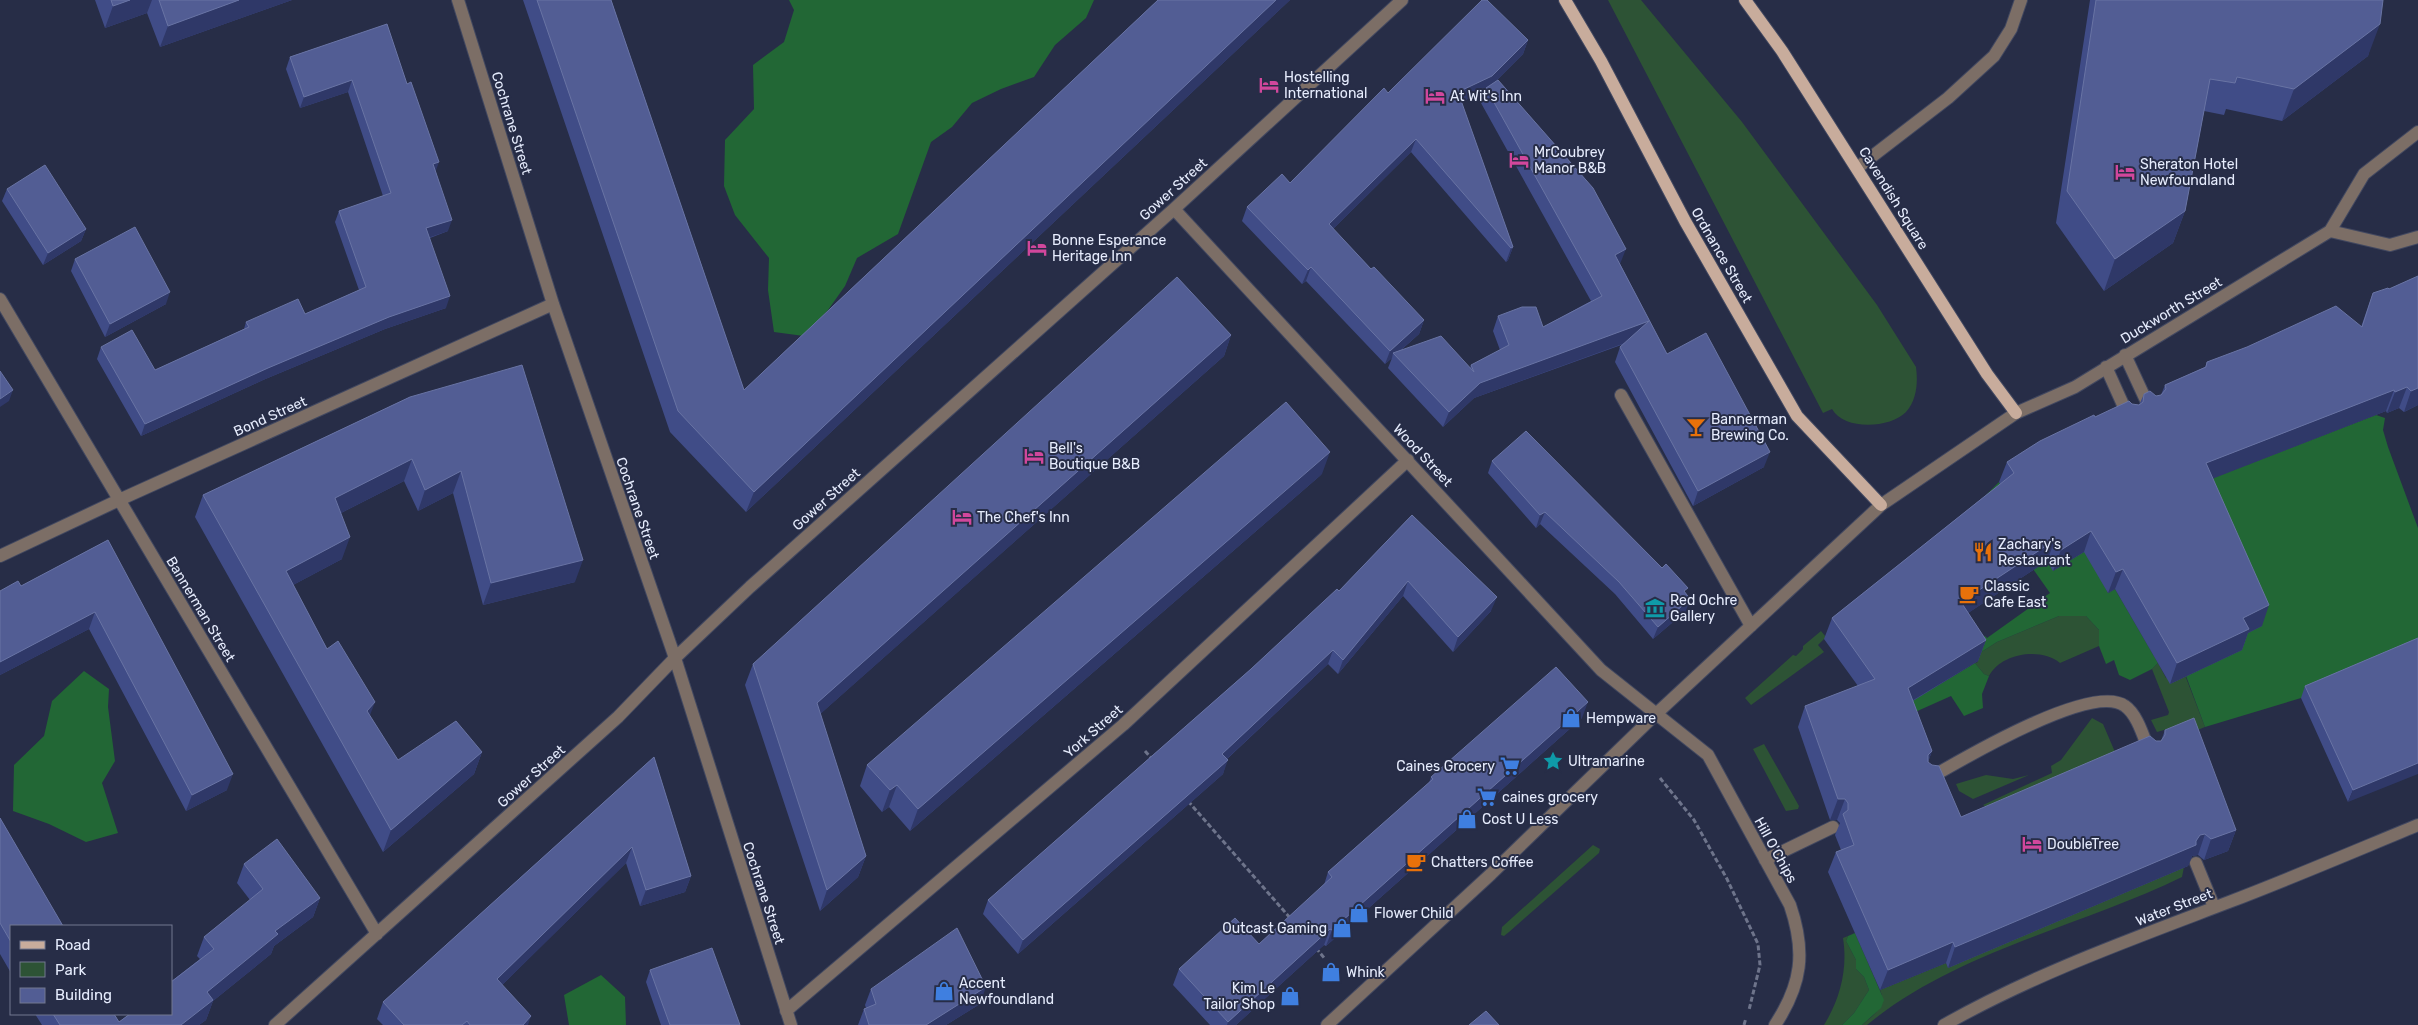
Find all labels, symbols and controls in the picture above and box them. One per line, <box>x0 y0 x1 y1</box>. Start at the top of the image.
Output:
place label: Hostelling International <box>1284 69 1368 102</box>
street label: Cochrane Street <box>488 70 535 177</box>
hotel icon: Hostelling International <box>1258 74 1280 96</box>
hotel icon: At Wit's Inn <box>1424 85 1446 107</box>
place label: At Wit's Inn <box>1450 88 1522 105</box>
place label: MrCoubrey Manor B&B <box>1534 144 1606 177</box>
street label: Cavendish Square <box>1855 144 1932 253</box>
hotel icon: MrCoubrey Manor B&B <box>1508 149 1530 171</box>
street label: Gower Street <box>1136 154 1211 224</box>
place label: Sheraton Hotel Newfoundland <box>2140 156 2238 189</box>
hotel icon: Sheraton Hotel Newfoundland <box>2114 161 2136 183</box>
street label: Ordnance Street <box>1687 205 1756 306</box>
place label: Bonne Esperance Heritage Inn <box>1052 232 1167 265</box>
hotel icon: Bonne Esperance Heritage Inn <box>1026 237 1048 259</box>
street label: Duckworth Street <box>2117 273 2226 347</box>
street label: Bond Street <box>231 393 310 440</box>
place label: Bannerman Brewing Co. <box>1711 411 1789 444</box>
bar icon: Bannerman Brewing Co. <box>1685 416 1707 438</box>
street label: Wood Street <box>1389 421 1456 490</box>
place label: Bell's Boutique B&B <box>1049 440 1140 473</box>
hotel icon: Bell's Boutique B&B <box>1023 445 1045 467</box>
street label: Cochrane Street <box>612 455 663 562</box>
street label: Gower Street <box>789 464 864 534</box>
hotel icon: The Chef's Inn <box>951 506 973 528</box>
place label: The Chef's Inn <box>977 509 1070 526</box>
place label: Zachary's Restaurant <box>1998 536 2071 569</box>
restaurant icon: Zachary's Restaurant <box>1972 541 1994 563</box>
street label: Bannerman Street <box>162 554 239 665</box>
place label: Classic Cafe East <box>1984 578 2047 611</box>
cafe icon: Classic Cafe East <box>1958 583 1980 605</box>
place label: Red Ochre Gallery <box>1670 592 1738 625</box>
museum icon: Red Ochre Gallery <box>1644 597 1666 619</box>
street label: York Street <box>1060 701 1127 761</box>
shop icon: Hempware <box>1560 707 1582 729</box>
place label: Hempware <box>1586 710 1656 727</box>
street label: Gower Street <box>494 741 569 811</box>
place icon: Ultramarine <box>1542 750 1564 772</box>
place label: Ultramarine <box>1568 753 1645 770</box>
supermarket icon: Caines Grocery <box>1499 755 1521 777</box>
place label: Caines Grocery <box>1396 758 1495 775</box>
supermarket icon: caines grocery <box>1476 786 1498 808</box>
place label: caines grocery <box>1502 789 1598 806</box>
shop icon: Cost U Less <box>1456 808 1478 830</box>
place label: Cost U Less <box>1482 811 1559 828</box>
street label: Hill O'Chips <box>1750 814 1801 886</box>
hotel icon: DoubleTree <box>2021 833 2043 855</box>
place label: DoubleTree <box>2047 836 2119 853</box>
street label: Cochrane Street <box>739 840 788 947</box>
cafe icon: Chatters Coffee <box>1405 851 1427 873</box>
place label: Chatters Coffee <box>1431 854 1534 871</box>
street label: Water Street <box>2133 885 2215 930</box>
shop icon: Flower Child <box>1348 902 1370 924</box>
place label: Flower Child <box>1374 905 1454 922</box>
shop icon: Outcast Gaming <box>1331 917 1353 939</box>
place label: Outcast Gaming <box>1222 920 1327 937</box>
legend <box>10 925 172 1015</box>
text: Road <box>55 936 91 954</box>
text: Park <box>55 961 86 979</box>
shop icon: Whink <box>1320 961 1342 983</box>
place label: Whink <box>1346 964 1386 981</box>
place label: Accent Newfoundland <box>959 975 1054 1008</box>
shop icon: Accent Newfoundland <box>933 980 955 1002</box>
place label: Kim Le Tailor Shop <box>1204 980 1275 1013</box>
shop icon: Kim Le Tailor Shop <box>1279 985 1301 1007</box>
text: Building <box>55 986 112 1004</box>

